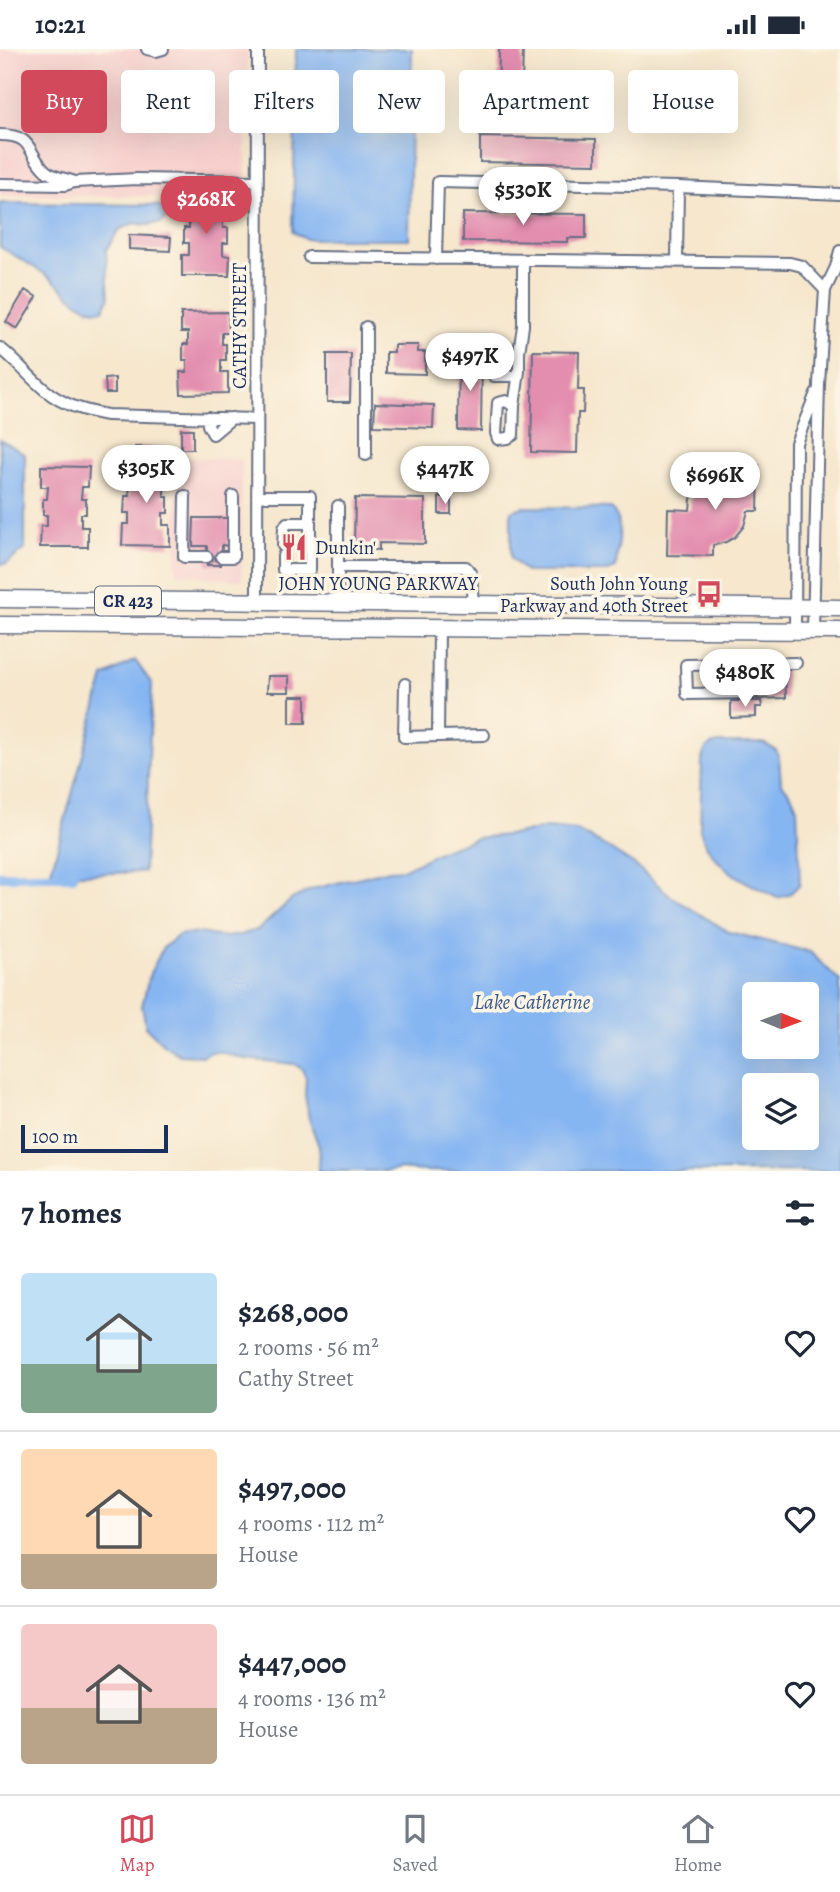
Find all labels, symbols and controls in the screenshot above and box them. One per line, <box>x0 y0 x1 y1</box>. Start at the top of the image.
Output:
text: 10:21 <box>35 7 85 42</box>
chip: Buy <box>21 70 107 133</box>
chip: Rent <box>121 70 215 133</box>
chip: Filters <box>229 70 339 133</box>
chip: New <box>353 70 445 133</box>
chip: Apartment <box>459 70 614 133</box>
chip: House <box>628 70 738 133</box>
pin: $530K <box>474 167 572 227</box>
text: $530K <box>494 174 552 205</box>
pin: $268K <box>157 177 255 236</box>
text: $268K <box>177 183 235 214</box>
street label: CATHY STREET <box>227 262 253 389</box>
pin: $497K <box>421 333 519 393</box>
text: $497K <box>441 340 499 371</box>
pin: $305K <box>97 445 195 505</box>
pin: $447K <box>396 447 494 506</box>
text: $305K <box>117 452 175 483</box>
text: $447K <box>416 453 474 484</box>
pin: $696K <box>666 453 764 512</box>
text: $696K <box>686 459 744 490</box>
restaurant icon: Dunkin' <box>279 532 309 562</box>
place label: Dunkin' <box>315 535 376 561</box>
street label: JOHN YOUNG PARKWAY <box>278 571 478 597</box>
place label: South John Young Parkway and 40th Street <box>500 571 688 619</box>
bus stop icon: South John Young Parkway and 40th Street <box>694 579 724 609</box>
road number: CR 423 <box>95 587 161 615</box>
pin: $480K <box>696 649 794 709</box>
text: $480K <box>715 656 775 687</box>
north arrow <box>742 982 819 1059</box>
map controls <box>742 982 819 1150</box>
water label: Lake Catherine <box>474 988 591 1016</box>
button: layers <box>742 1073 819 1150</box>
scale bar <box>21 1122 168 1154</box>
text: 100 m <box>32 1124 78 1150</box>
text: 7 homes <box>21 1193 122 1233</box>
icon: filters <box>781 1194 819 1232</box>
text: $268,000 <box>238 1292 348 1332</box>
icon: home <box>77 1301 161 1385</box>
icon: heart <box>781 1324 819 1362</box>
text: 2 rooms · 56 m² <box>238 1332 379 1363</box>
text: Cathy Street <box>238 1363 354 1394</box>
text: $497,000 <box>238 1468 346 1508</box>
icon: home <box>77 1477 161 1561</box>
icon: heart <box>781 1500 819 1538</box>
text: 4 rooms · 112 m² <box>238 1508 384 1539</box>
text: House <box>238 1539 298 1570</box>
text: $447,000 <box>238 1643 346 1683</box>
icon: home <box>77 1652 161 1736</box>
icon: heart <box>781 1675 819 1713</box>
text: 4 rooms · 136 m² <box>238 1683 386 1714</box>
text: House <box>238 1714 298 1745</box>
tab: Map <box>118 1810 156 1878</box>
tab: Saved <box>393 1810 438 1878</box>
tab: Home <box>674 1810 722 1878</box>

